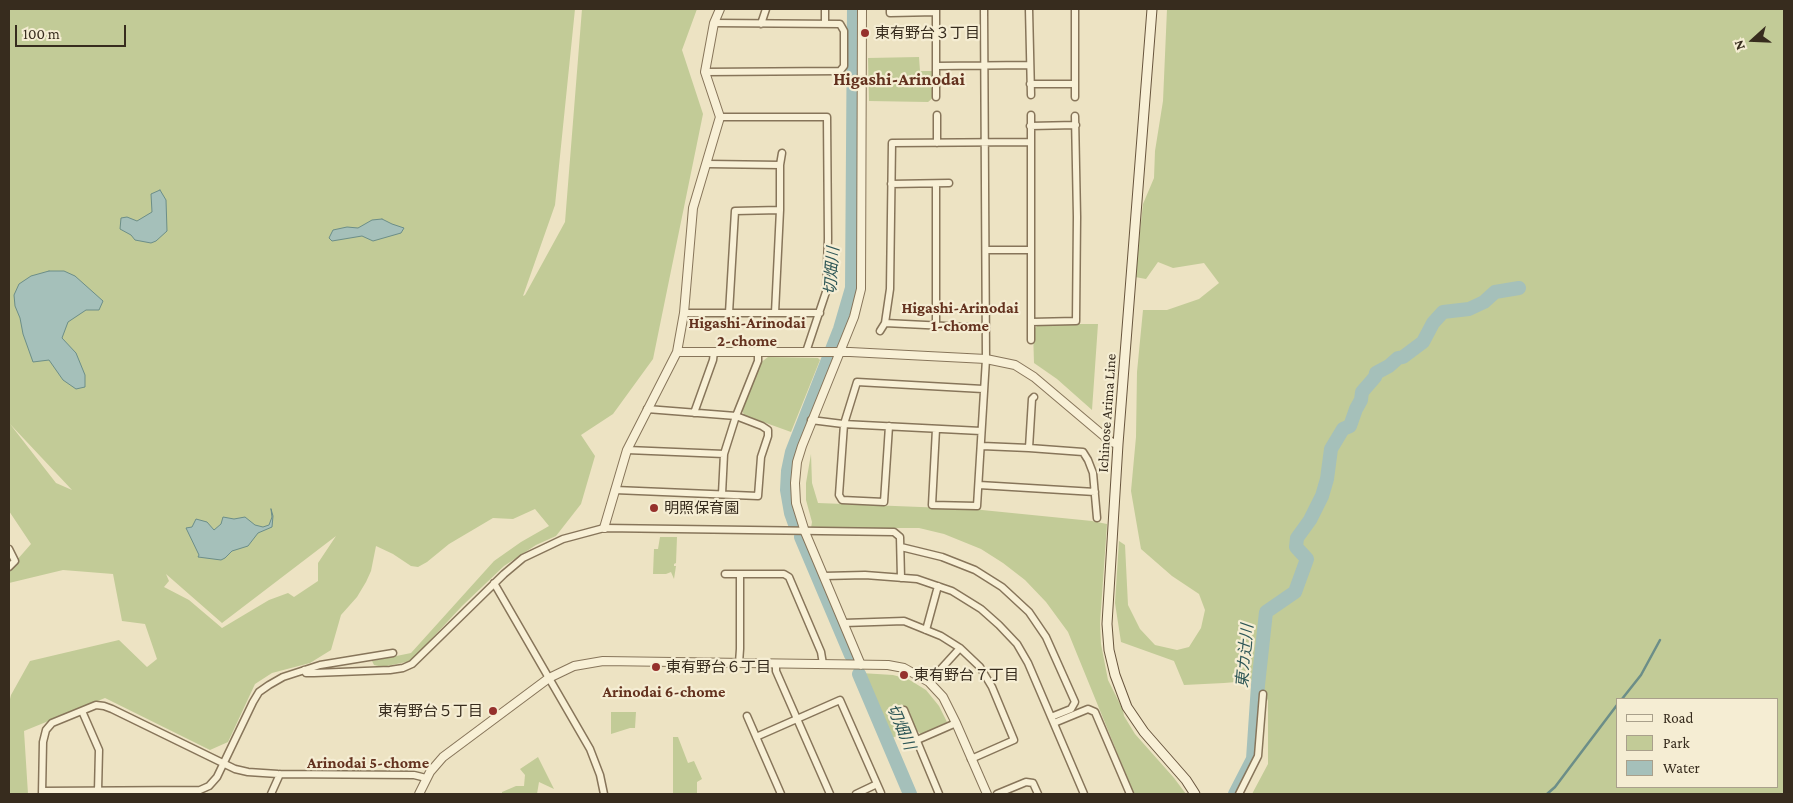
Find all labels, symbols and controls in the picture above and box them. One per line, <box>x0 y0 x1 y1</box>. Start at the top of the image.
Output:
scale bar <box>18 15 129 47</box>
north arrow <box>1728 15 1778 65</box>
place label: 東有野台３丁目 <box>875 24 980 42</box>
text: 100 m <box>23 26 60 42</box>
marker: 東有野台３丁目 <box>859 27 871 39</box>
text: N <box>1730 38 1748 52</box>
district label: Higashi-Arinodai <box>833 68 965 90</box>
water label: 切畑川 <box>821 246 843 296</box>
district label: Higashi-Arinodai 1-chome <box>901 298 1019 336</box>
district label: Higashi-Arinodai 2-chome <box>688 313 806 351</box>
street label: Ichinose Arima Line <box>1094 353 1120 473</box>
place label: 明照保育園 <box>664 499 739 517</box>
marker: 明照保育園 <box>648 502 660 514</box>
water label: 東カ辻川 <box>1233 623 1257 689</box>
place label: 東有野台６丁目 <box>666 658 771 676</box>
marker: 東有野台６丁目 <box>650 661 662 673</box>
place label: 東有野台７丁目 <box>914 666 1019 684</box>
marker: 東有野台７丁目 <box>898 669 910 681</box>
district label: Arinodai 6-chome <box>602 682 726 702</box>
legend <box>1616 698 1778 788</box>
water label: 切畑川 <box>883 701 919 753</box>
place label: 東有野台５丁目 <box>378 702 483 720</box>
marker: 東有野台５丁目 <box>487 705 499 717</box>
text: Road <box>1663 710 1693 726</box>
text: Park <box>1663 735 1690 751</box>
district label: Arinodai 5-chome <box>307 753 429 773</box>
text: Water <box>1663 760 1700 776</box>

